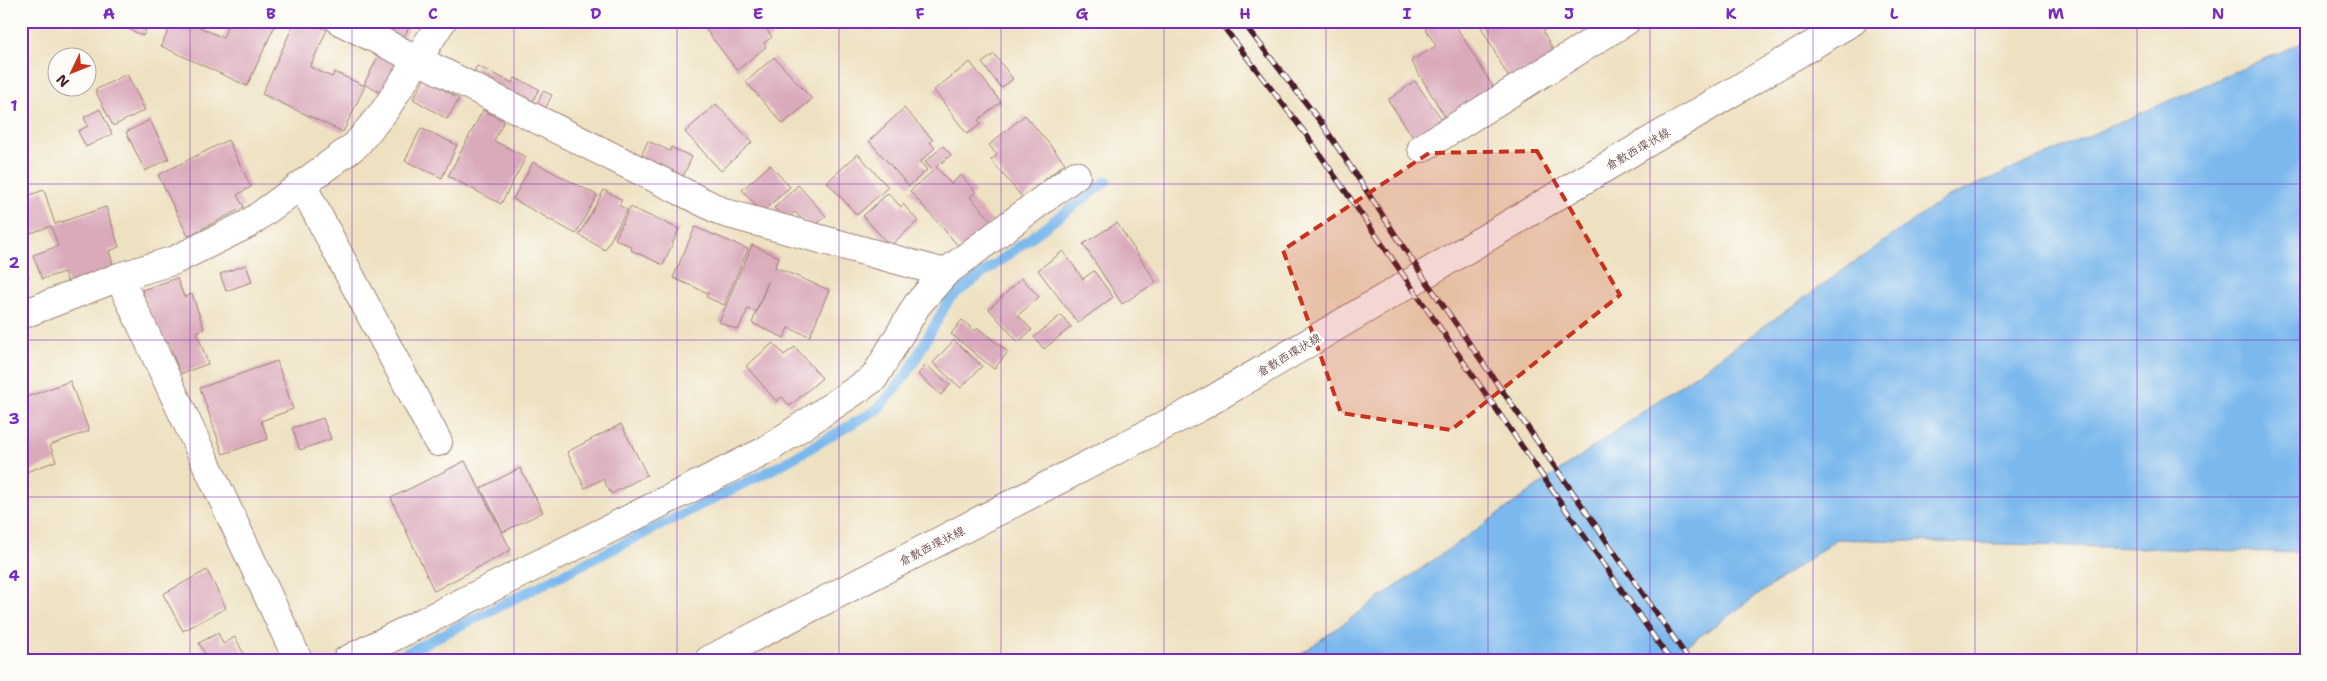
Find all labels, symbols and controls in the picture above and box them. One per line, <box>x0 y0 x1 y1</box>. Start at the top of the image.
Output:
text: A <box>103 3 115 24</box>
text: B <box>266 3 276 24</box>
text: C <box>428 3 438 24</box>
text: D <box>590 3 602 24</box>
text: E <box>753 3 763 24</box>
text: F <box>915 3 925 24</box>
text: G <box>1076 3 1089 24</box>
text: H <box>1239 3 1251 24</box>
text: I <box>1403 3 1412 24</box>
text: J <box>1564 3 1574 24</box>
text: K <box>1726 3 1737 24</box>
text: L <box>1890 3 1899 24</box>
text: M <box>2048 3 2065 24</box>
text: N <box>2212 3 2224 24</box>
north arrow <box>48 48 98 98</box>
text: N <box>52 71 73 91</box>
text: 1 <box>10 95 18 116</box>
street label: 倉敷西環状線 <box>1603 124 1673 174</box>
text: 2 <box>8 252 20 273</box>
street label: 倉敷西環状線 <box>1254 330 1324 380</box>
text: 3 <box>8 408 20 429</box>
street label: 倉敷西環状線 <box>896 523 968 569</box>
text: 4 <box>8 565 20 586</box>

